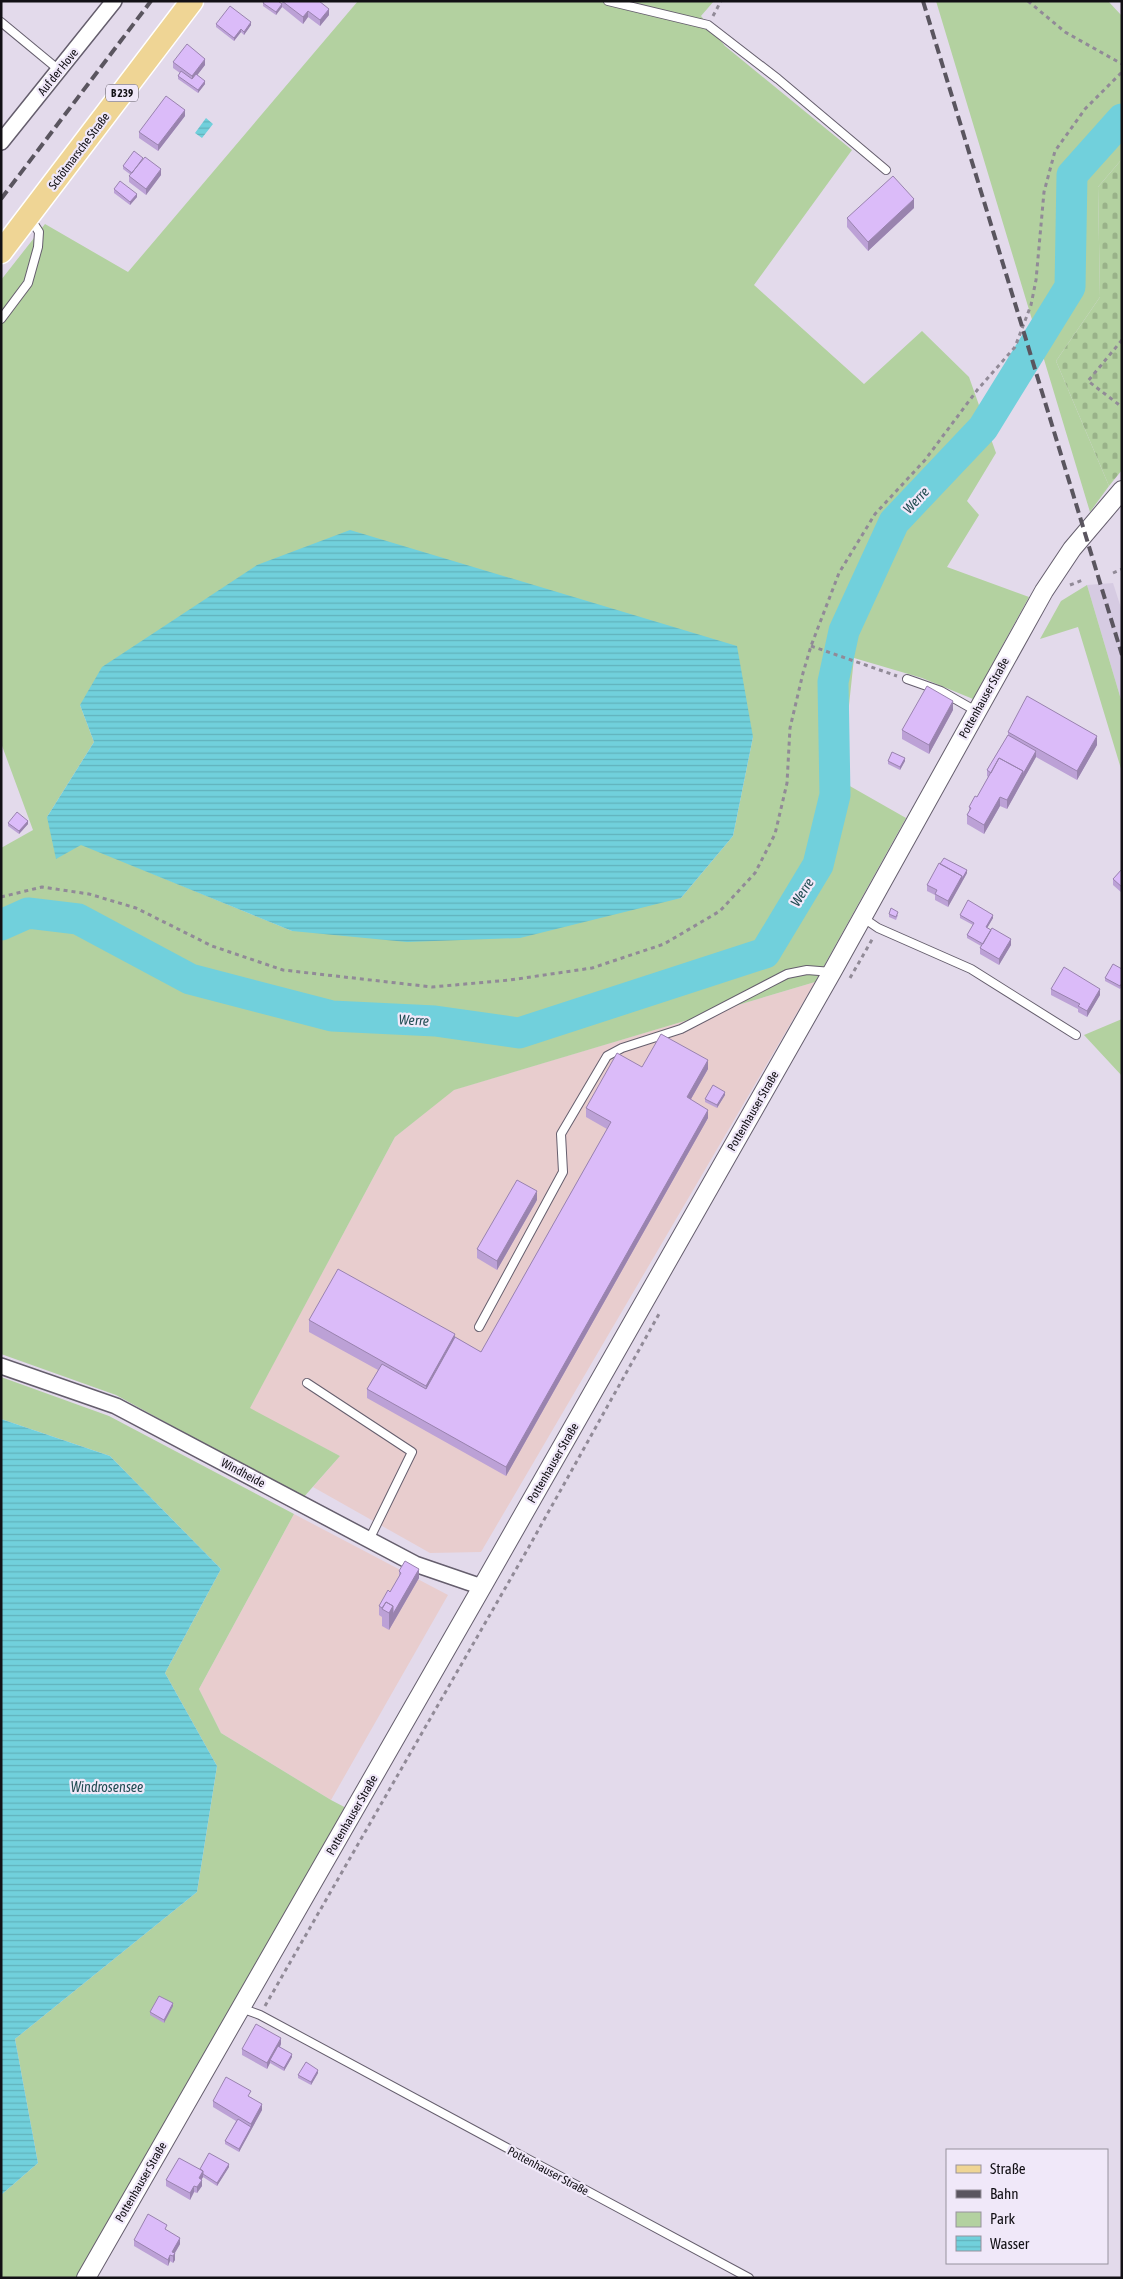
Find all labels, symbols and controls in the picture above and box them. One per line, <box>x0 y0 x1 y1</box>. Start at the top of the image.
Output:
street label: Auf der Hove <box>35 46 81 98</box>
road number: B 239 <box>106 85 138 102</box>
street label: Schötmarsche Straße <box>46 110 112 192</box>
water label: Werre <box>900 483 932 517</box>
street label: Pottenhauser Straße <box>956 655 1012 741</box>
water label: Werre <box>787 875 817 909</box>
water label: Werre <box>398 1011 430 1029</box>
street label: Pottenhauser Straße <box>724 1069 782 1153</box>
street label: Pottenhauser Straße <box>524 1421 582 1505</box>
street label: Windheide <box>218 1456 268 1490</box>
street label: Pottenhauser Straße <box>323 1773 381 1857</box>
water label: Windrosensee <box>71 1779 143 1795</box>
street label: Pottenhauser Straße <box>112 2140 170 2224</box>
street label: Pottenhauser Straße <box>505 2144 591 2198</box>
legend <box>946 2149 1108 2264</box>
text: Straße <box>990 2160 1026 2177</box>
text: Bahn <box>990 2185 1019 2202</box>
text: Park <box>990 2210 1015 2227</box>
text: Wasser <box>990 2235 1030 2252</box>

